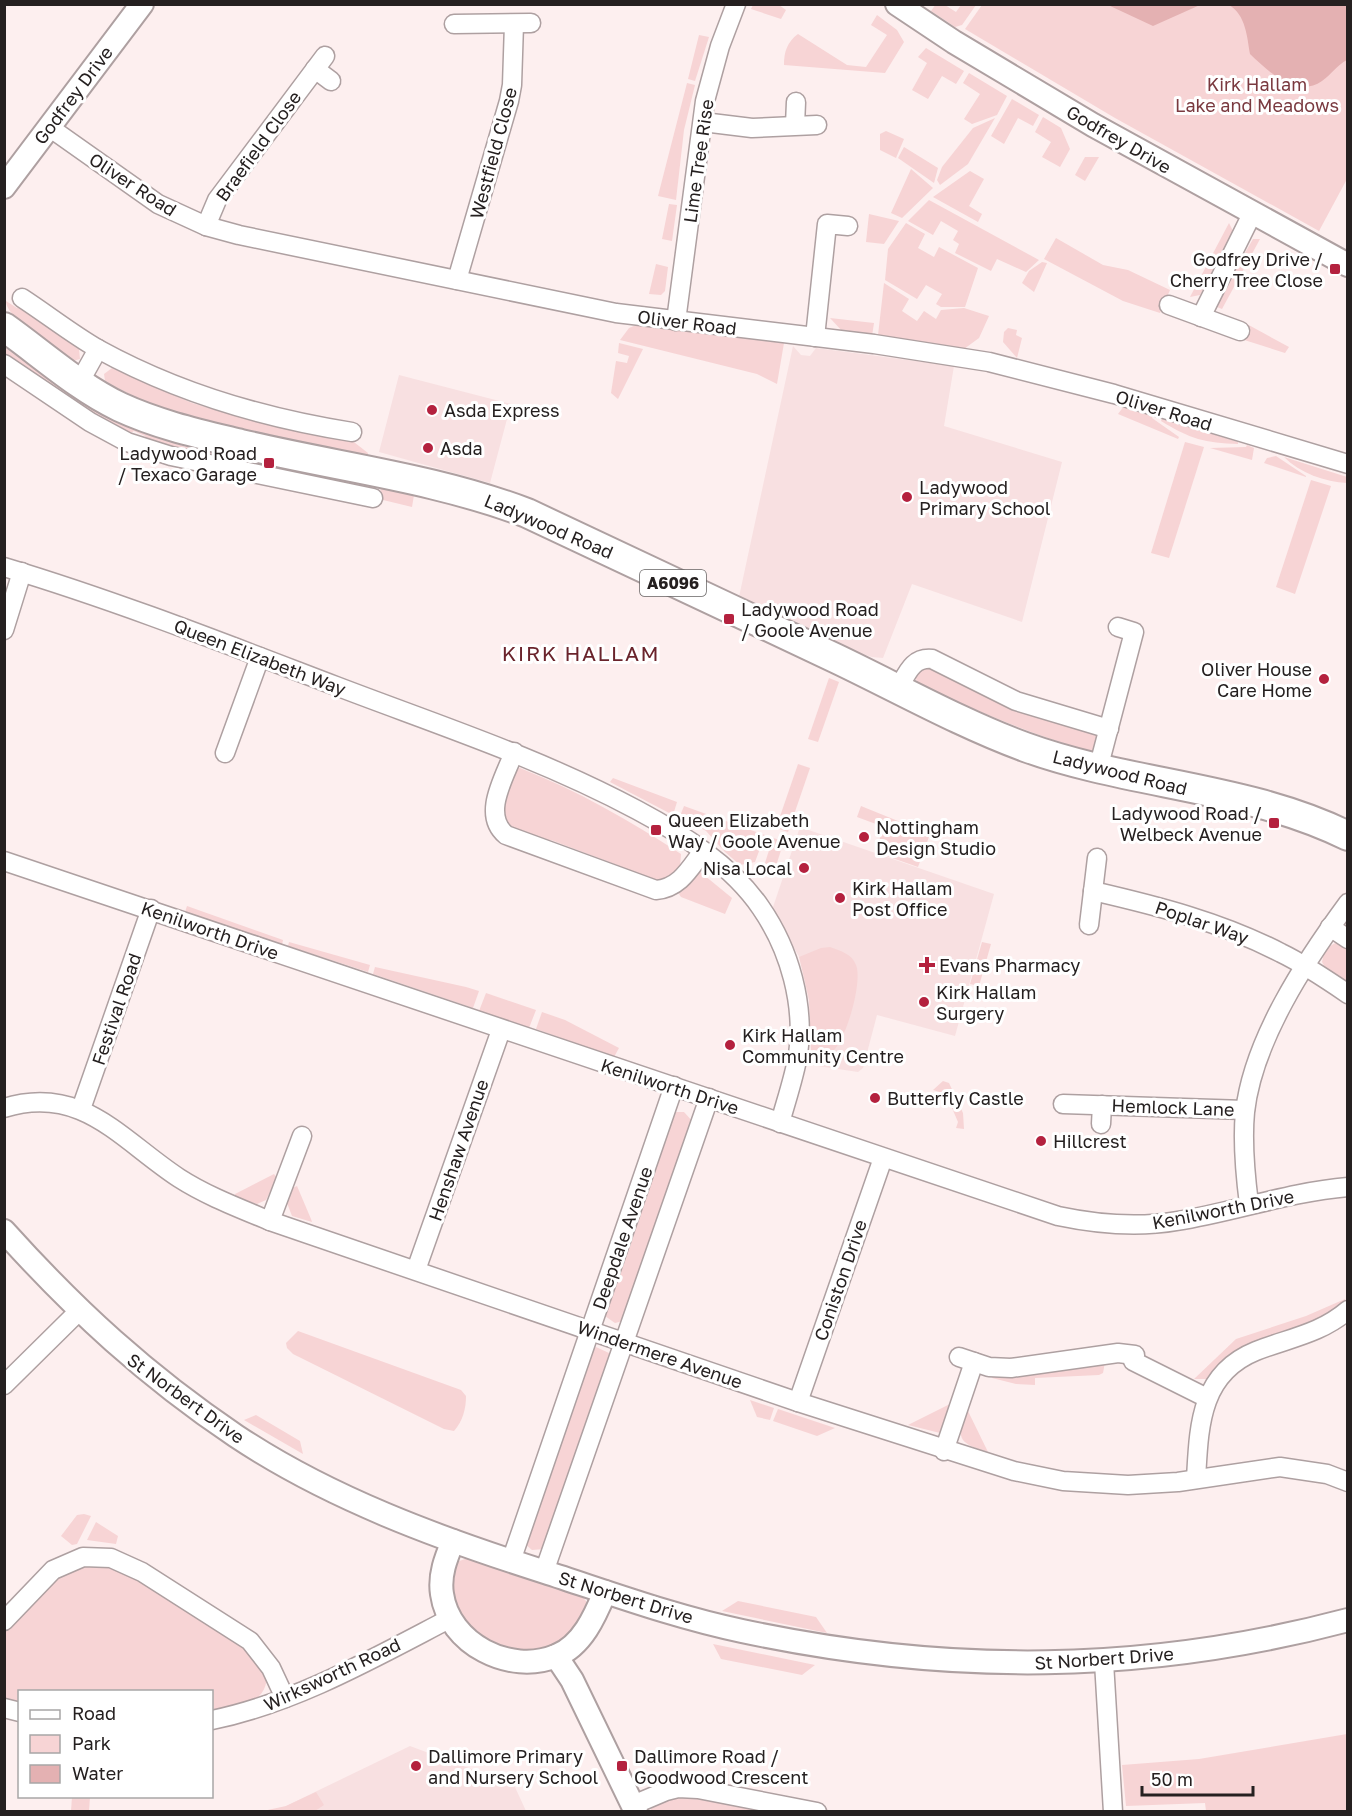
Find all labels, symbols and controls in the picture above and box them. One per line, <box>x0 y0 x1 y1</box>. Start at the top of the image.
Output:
street label: Godfrey Drive <box>29 42 117 148</box>
park label: Kirk Hallam Lake and Meadows <box>1175 73 1339 116</box>
street label: Westfield Close <box>465 85 521 221</box>
street label: Braefield Close <box>211 87 305 205</box>
street label: Lime Tree Rise <box>678 98 718 224</box>
street label: Godfrey Drive <box>1063 100 1175 178</box>
street label: Oliver Road <box>85 148 181 220</box>
place label: Godfrey Drive / Cherry Tree Close <box>1170 248 1323 291</box>
marker: Godfrey Drive / Cherry Tree Close <box>1328 262 1342 276</box>
street label: Oliver Road <box>636 305 738 339</box>
street label: Oliver Road <box>1113 385 1215 435</box>
place label: Asda Express <box>444 399 560 421</box>
marker: Asda Express <box>425 403 439 417</box>
place label: Asda <box>440 437 483 459</box>
marker: Asda <box>421 441 435 455</box>
place label: Ladywood Road / Texaco Garage <box>118 442 257 485</box>
marker: Ladywood Road / Texaco Garage <box>262 456 276 470</box>
place label: Ladywood Primary School <box>919 476 1051 519</box>
street label: Ladywood Road <box>481 489 617 563</box>
marker: Ladywood Primary School <box>900 490 914 504</box>
road number: A6096 <box>640 570 706 596</box>
place label: Ladywood Road / Goole Avenue <box>741 598 879 641</box>
marker: Ladywood Road / Goole Avenue <box>722 612 736 626</box>
street label: Queen Elizabeth Way <box>171 614 349 700</box>
district label: KIRK HALLAM <box>502 640 660 666</box>
place label: Oliver House Care Home <box>1201 658 1312 701</box>
marker: Oliver House Care Home <box>1317 672 1331 686</box>
street label: Ladywood Road <box>1050 745 1190 799</box>
place label: Ladywood Road / Welbeck Avenue <box>1111 802 1262 845</box>
place label: Queen Elizabeth Way / Goole Avenue <box>668 809 840 852</box>
place label: Nottingham Design Studio <box>876 816 996 859</box>
marker: Ladywood Road / Welbeck Avenue <box>1267 816 1281 830</box>
marker: Queen Elizabeth Way / Goole Avenue <box>649 823 663 837</box>
marker: Nottingham Design Studio <box>857 830 871 844</box>
place label: Nisa Local <box>703 857 792 879</box>
marker: Nisa Local <box>797 861 811 875</box>
place label: Kirk Hallam Post Office <box>852 877 952 920</box>
marker: Kirk Hallam Post Office <box>833 891 847 905</box>
street label: Kenilworth Drive <box>138 896 282 964</box>
street label: Poplar Way <box>1152 896 1252 948</box>
street label: Festival Road <box>87 950 145 1068</box>
place label: Evans Pharmacy <box>939 954 1080 976</box>
marker: Evans Pharmacy <box>920 958 934 972</box>
place label: Kirk Hallam Surgery <box>936 981 1036 1024</box>
marker: Kirk Hallam Surgery <box>917 995 931 1009</box>
place label: Kirk Hallam Community Centre <box>742 1024 904 1067</box>
marker: Kirk Hallam Community Centre <box>723 1038 737 1052</box>
street label: Kenilworth Drive <box>598 1053 742 1119</box>
street label: Henshaw Avenue <box>423 1076 493 1224</box>
place label: Butterfly Castle <box>887 1087 1024 1109</box>
marker: Butterfly Castle <box>868 1091 882 1105</box>
street label: Hemlock Lane <box>1111 1094 1235 1120</box>
place label: Hillcrest <box>1053 1130 1127 1152</box>
marker: Hillcrest <box>1034 1134 1048 1148</box>
street label: Deepdale Avenue <box>587 1164 657 1312</box>
street label: Kenilworth Drive <box>1150 1184 1296 1234</box>
street label: Coniston Drive <box>809 1217 871 1343</box>
street label: Windermere Avenue <box>574 1315 746 1393</box>
street label: St Norbert Drive <box>123 1348 249 1448</box>
street label: St Norbert Drive <box>556 1566 696 1628</box>
street label: Wirksworth Road <box>260 1633 404 1715</box>
street label: St Norbert Drive <box>1034 1642 1174 1674</box>
legend <box>18 1690 213 1798</box>
text: Road <box>72 1702 116 1724</box>
text: Park <box>72 1732 111 1754</box>
place label: Dallimore Primary and Nursery School <box>428 1745 599 1788</box>
place label: Dallimore Road / Goodwood Crescent <box>634 1745 808 1788</box>
marker: Dallimore Primary and Nursery School <box>409 1759 423 1773</box>
marker: Dallimore Road / Goodwood Crescent <box>615 1759 629 1773</box>
scale bar <box>1142 1759 1253 1797</box>
text: Water <box>72 1762 123 1784</box>
text: 50 m <box>1151 1768 1193 1790</box>

